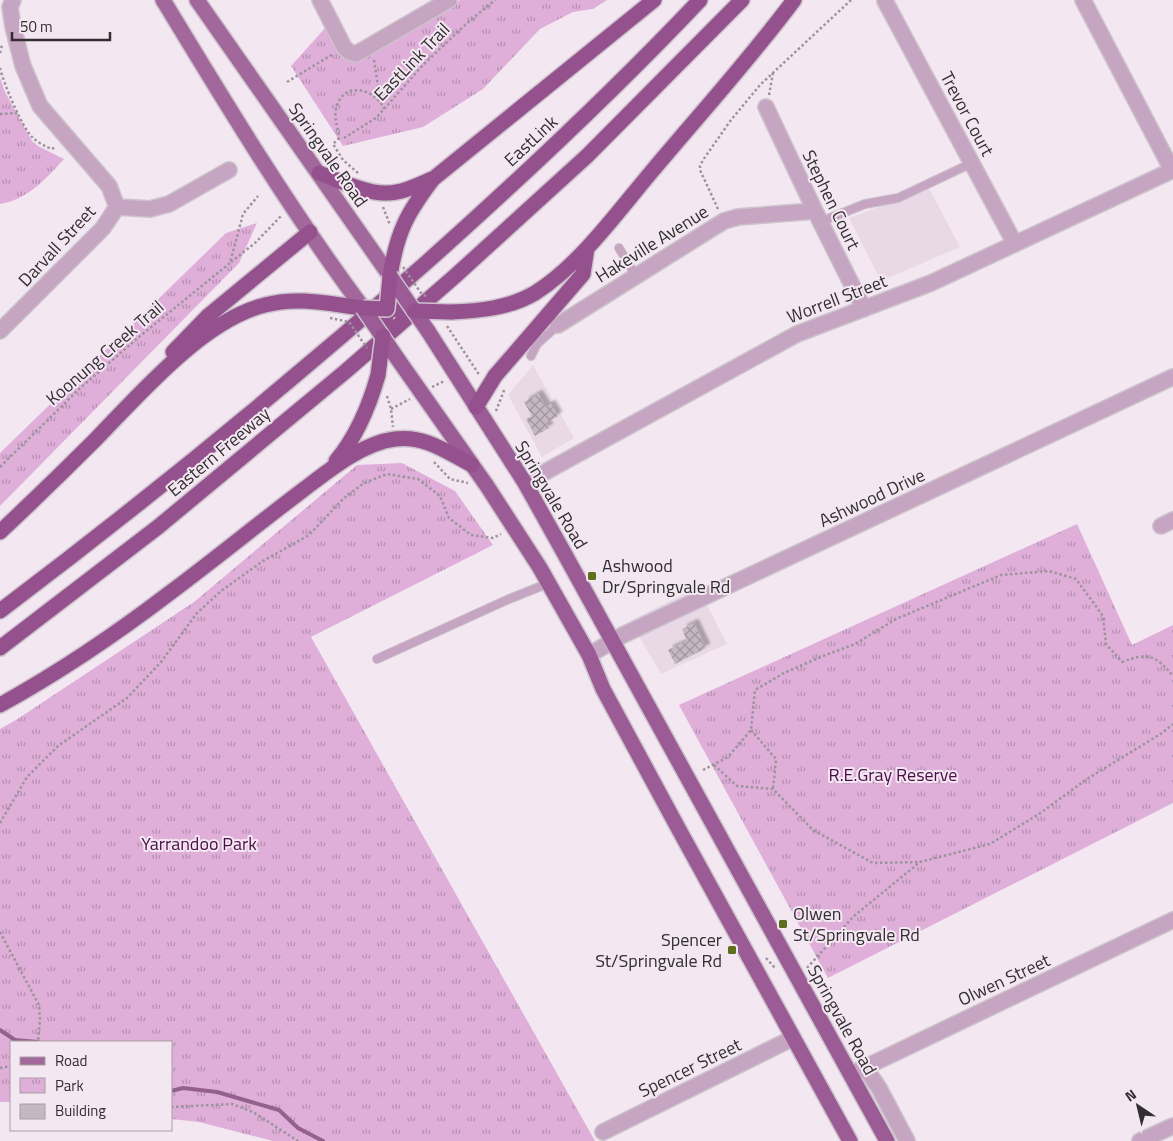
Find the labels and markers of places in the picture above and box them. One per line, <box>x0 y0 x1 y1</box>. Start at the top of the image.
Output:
place label: Ashwood Dr/Springvale Rd <box>602 552 730 600</box>
marker: Ashwood Dr/Springvale Rd <box>586 570 598 582</box>
place label: Olwen St/Springvale Rd <box>793 900 920 948</box>
marker: Olwen St/Springvale Rd <box>777 918 789 930</box>
place label: Spencer St/Springvale Rd <box>595 926 722 974</box>
marker: Spencer St/Springvale Rd <box>726 944 738 956</box>

